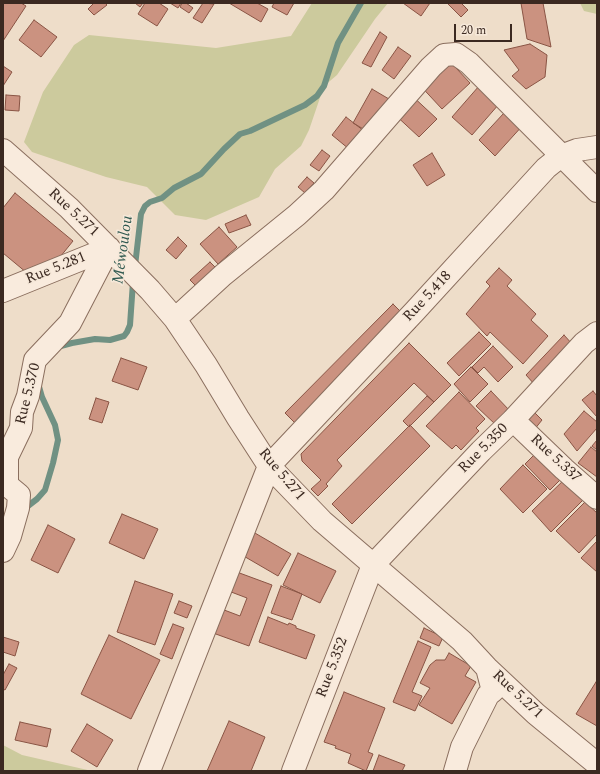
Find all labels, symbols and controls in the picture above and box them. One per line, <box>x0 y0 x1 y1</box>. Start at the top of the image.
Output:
scale bar <box>456 16 514 42</box>
text: 20 m <box>461 21 486 40</box>
street label: Rue 5.271 <box>44 185 102 241</box>
water label: Méwoulou <box>110 215 138 285</box>
street label: Rue 5.281 <box>23 249 89 289</box>
street label: Rue 5.418 <box>400 268 456 326</box>
street label: Rue 5.370 <box>13 361 45 427</box>
street label: Rue 5.350 <box>455 420 513 478</box>
street label: Rue 5.337 <box>526 431 584 487</box>
street label: Rue 5.271 <box>254 445 308 505</box>
street label: Rue 5.352 <box>313 635 353 701</box>
street label: Rue 5.271 <box>488 667 546 723</box>

